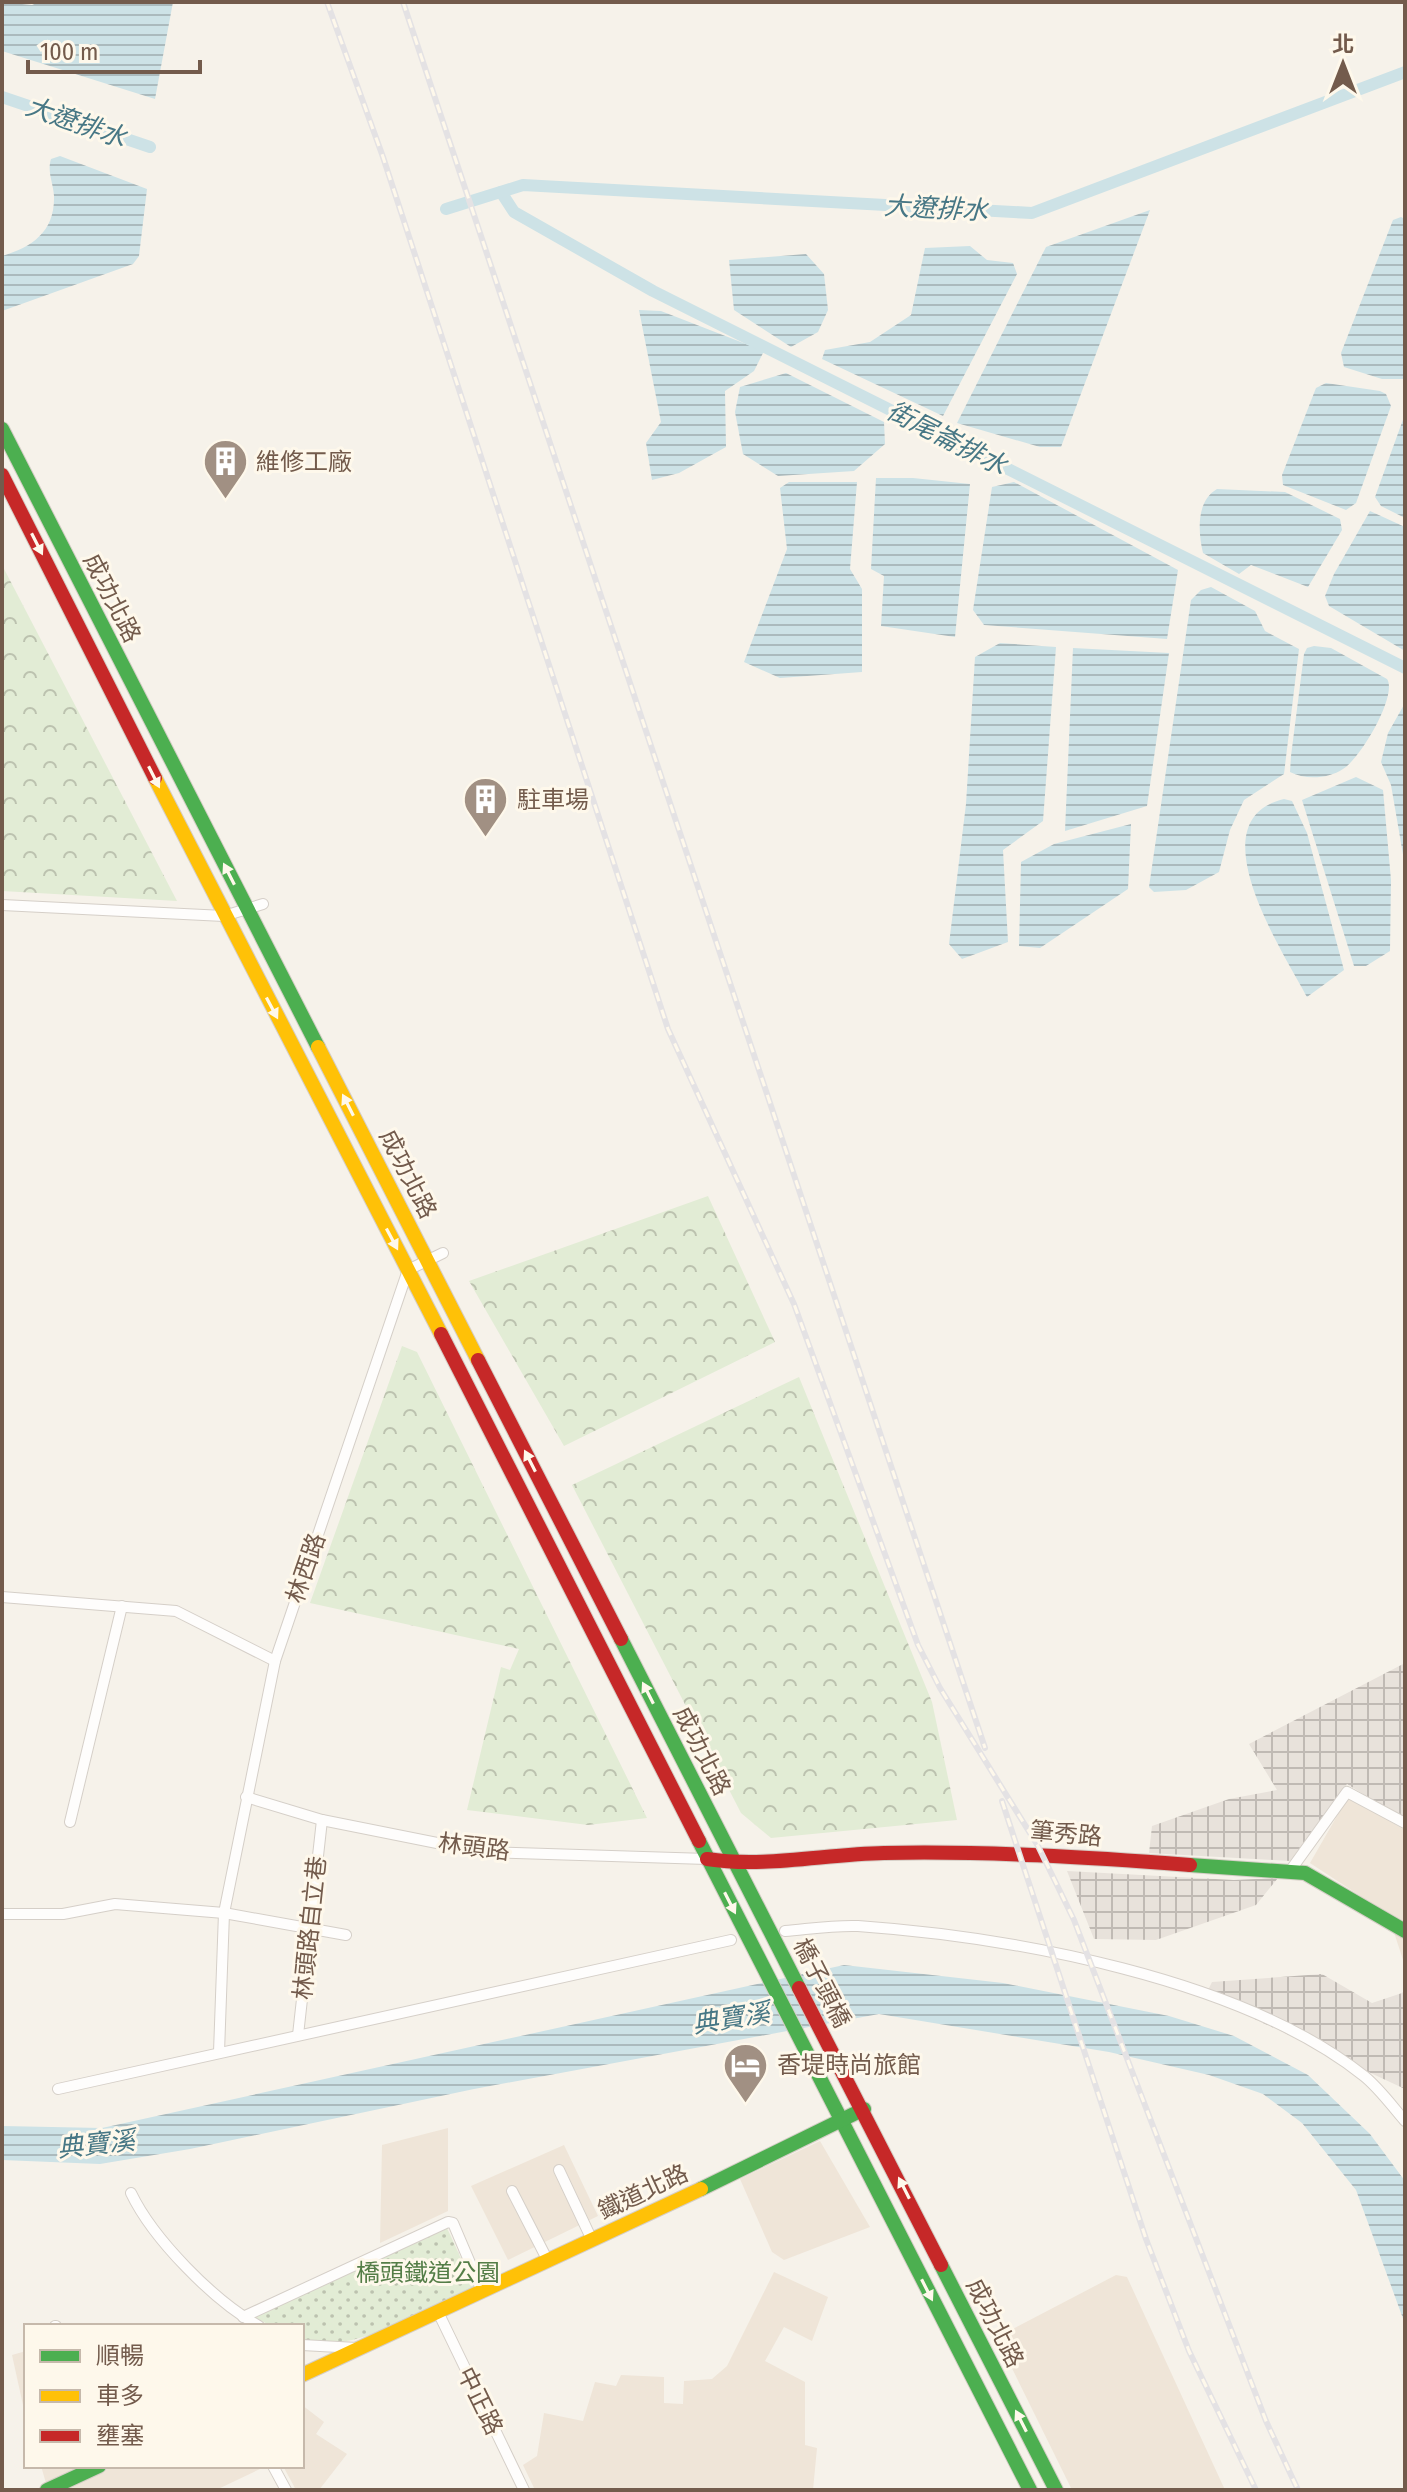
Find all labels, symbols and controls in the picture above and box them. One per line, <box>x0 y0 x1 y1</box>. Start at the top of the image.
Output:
scale bar <box>28 24 200 74</box>
north arrow <box>1303 24 1383 104</box>
text: 北 <box>1332 31 1354 58</box>
text: 100 m <box>40 38 98 66</box>
water label: 大遼排水 <box>22 91 131 154</box>
water label: 大遼排水 <box>883 190 990 227</box>
water label: 街尾崙排水 <box>882 395 1013 482</box>
building icon: 維修工廠 <box>201 438 249 501</box>
place label: 維修工廠 <box>256 448 352 476</box>
one-way arrow <box>30 533 44 556</box>
street label: 成功北路 <box>78 549 146 647</box>
one-way arrow <box>147 765 161 788</box>
building icon: 駐車場 <box>462 776 510 839</box>
place label: 駐車場 <box>517 786 589 814</box>
one-way arrow <box>222 863 235 886</box>
one-way arrow <box>265 997 279 1020</box>
one-way arrow <box>341 1094 354 1117</box>
street label: 成功北路 <box>374 1125 442 1223</box>
one-way arrow <box>386 1227 399 1250</box>
one-way arrow <box>524 1450 537 1473</box>
street label: 林西路 <box>281 1529 331 1607</box>
one-way arrow <box>641 1682 654 1705</box>
street label: 成功北路 <box>668 1702 736 1800</box>
street label: 筆秀路 <box>1029 1817 1103 1851</box>
street label: 林頭路 <box>437 1829 511 1865</box>
street label: 林頭路自立巷 <box>289 1855 331 2001</box>
one-way arrow <box>723 1891 736 1914</box>
street label: 橋子頭橋 <box>788 1934 856 2032</box>
water label: 典寶溪 <box>690 1996 776 2040</box>
hotel icon: 香堤時尚旅館 <box>722 2041 770 2104</box>
place label: 香堤時尚旅館 <box>777 2051 921 2079</box>
water label: 典寶溪 <box>56 2125 140 2164</box>
street label: 鐵道北路 <box>594 2159 692 2225</box>
one-way arrow <box>897 2177 911 2200</box>
park label: 橋頭鐵道公園 <box>356 2259 500 2287</box>
street label: 成功北路 <box>961 2274 1029 2372</box>
one-way arrow <box>921 2279 934 2302</box>
legend <box>24 2324 304 2468</box>
text: 順暢 <box>96 2342 144 2370</box>
street label: 中正路 <box>452 2363 508 2439</box>
text: 車多 <box>96 2382 144 2410</box>
one-way arrow <box>1014 2409 1027 2432</box>
text: 壅塞 <box>96 2422 144 2450</box>

